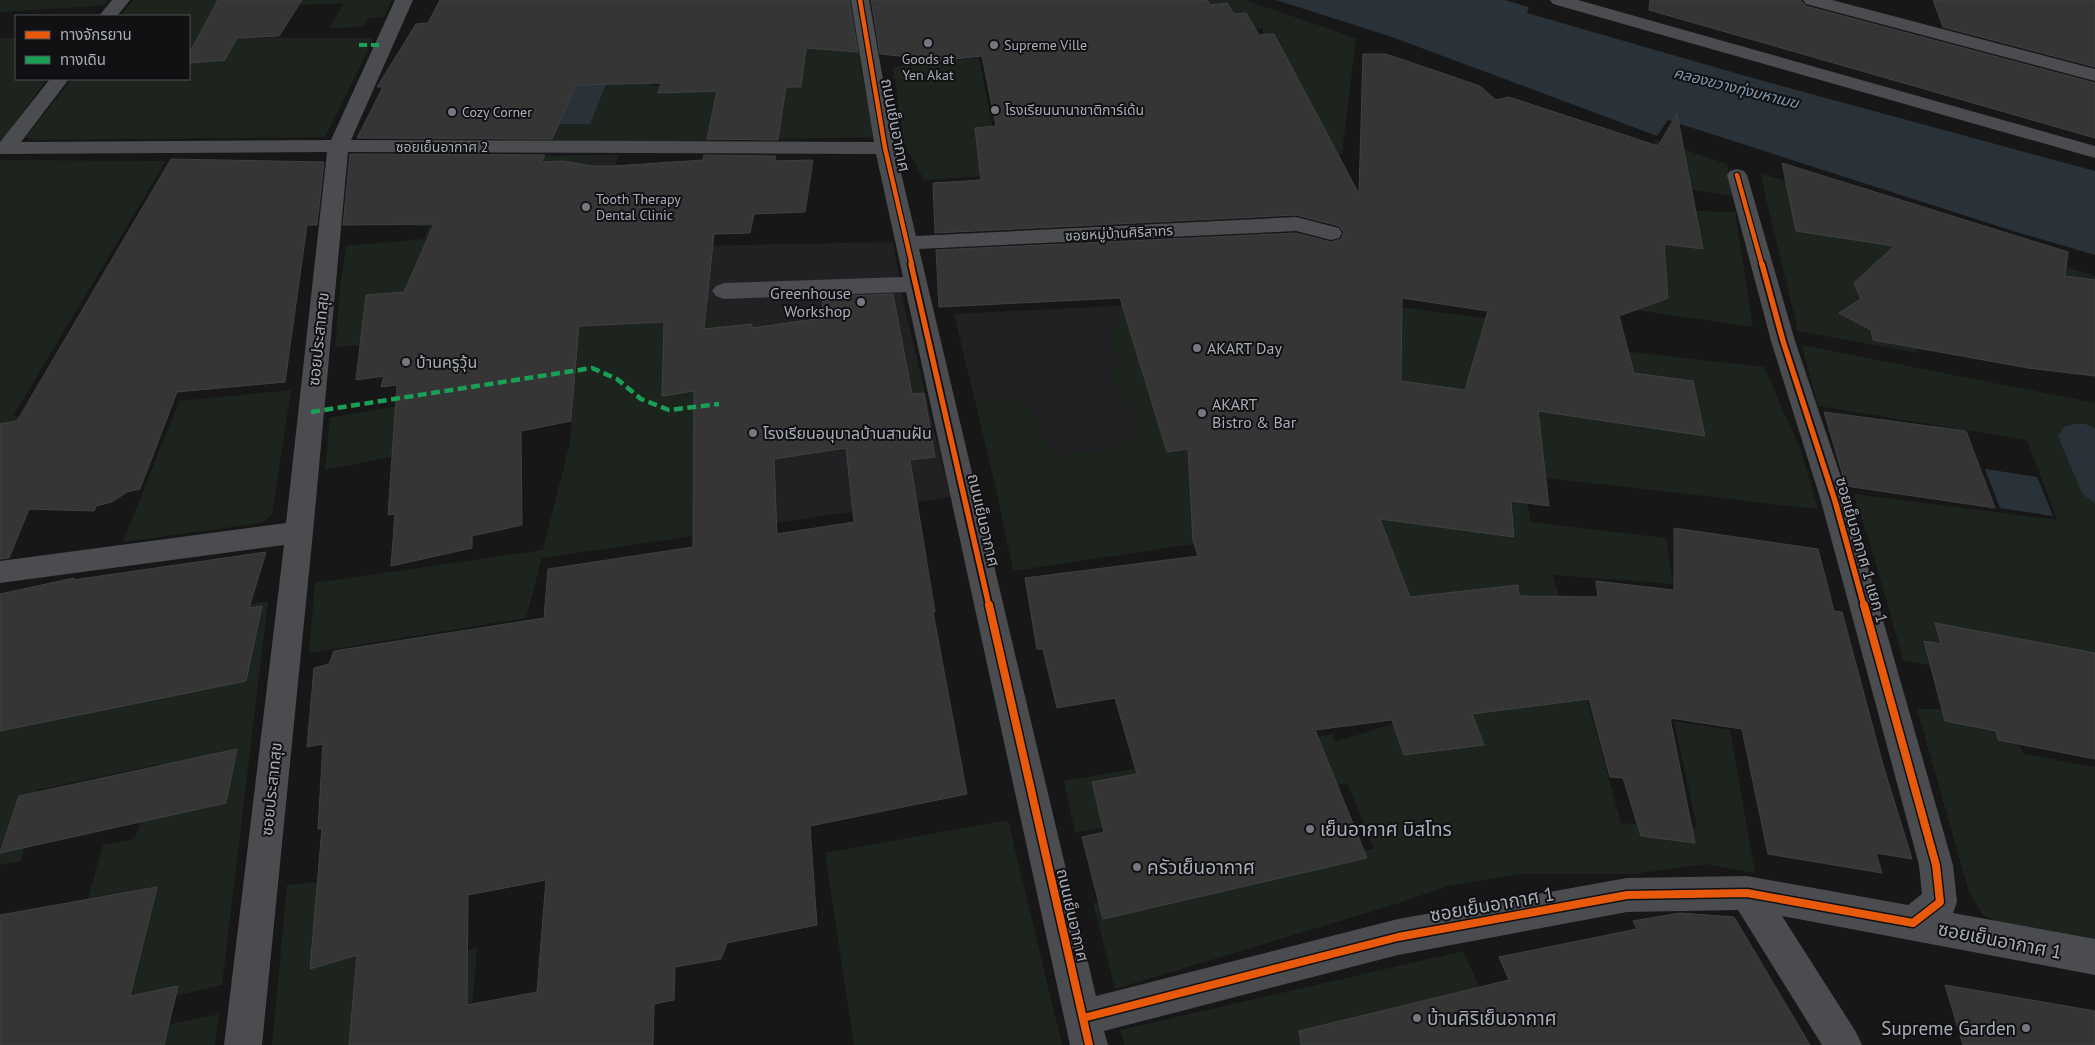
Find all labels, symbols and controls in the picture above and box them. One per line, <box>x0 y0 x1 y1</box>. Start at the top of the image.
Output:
legend <box>15 15 190 80</box>
text: ทางจักรยาน <box>60 25 132 44</box>
place label: Supreme Ville <box>1004 36 1087 54</box>
marker: Goods at Yen Akat <box>922 37 934 49</box>
marker: Supreme Ville <box>988 39 1000 51</box>
text: ทางเดิน <box>60 50 106 69</box>
place label: Goods at Yen Akat <box>902 50 954 84</box>
water label: คลองขวางทุ่งมหาเมฆ <box>1672 63 1802 112</box>
street label: ถนนเย็นอากาศ <box>877 77 915 173</box>
place label: โรงเรียนนานาชาติการ์เด้น <box>1005 101 1144 119</box>
place label: Cozy Corner <box>462 103 532 121</box>
marker: โรงเรียนนานาชาติการ์เด้น <box>989 104 1001 116</box>
marker: Cozy Corner <box>446 106 458 118</box>
street label: ซอยเย็นอากาศ 2 <box>396 138 488 156</box>
place label: Tooth Therapy Dental Clinic <box>596 190 681 224</box>
marker: Tooth Therapy Dental Clinic <box>580 201 592 213</box>
street label: ซอยหมู่บ้านศิริสาทร <box>1064 221 1174 245</box>
place label: Greenhouse Workshop <box>770 283 851 321</box>
street label: ซอยประสาทสุข <box>303 291 333 387</box>
marker: Greenhouse Workshop <box>855 296 867 308</box>
place label: AKART Day <box>1207 338 1282 358</box>
marker: AKART Day <box>1191 342 1203 354</box>
place label: บ้านครูวุ้น <box>416 352 477 372</box>
marker: บ้านครูวุ้น <box>400 356 412 368</box>
place label: AKART Bistro & Bar <box>1212 394 1297 432</box>
marker: AKART Bistro & Bar <box>1196 407 1208 419</box>
place label: โรงเรียนอนุบาลบ้านสานฝัน <box>763 423 932 443</box>
marker: โรงเรียนอนุบาลบ้านสานฝัน <box>747 427 759 439</box>
street label: ถนนเย็นอากาศ <box>964 472 1004 568</box>
street label: ซอยเย็นอากาศ 1 แยก 1 <box>1832 475 1892 625</box>
street label: ซอยประสาทสุข <box>256 741 286 837</box>
place label: เย็นอากาศ บิสโทร <box>1320 817 1452 841</box>
marker: เย็นอากาศ บิสโทร <box>1304 823 1316 835</box>
place label: ครัวเย็นอากาศ <box>1147 855 1255 879</box>
marker: ครัวเย็นอากาศ <box>1131 861 1143 873</box>
street label: ถนนเย็นอากาศ <box>1053 867 1093 963</box>
street label: ซอยเย็นอากาศ 1 <box>1428 881 1556 927</box>
street label: ซอยเย็นอากาศ 1 <box>1936 916 2064 964</box>
place label: บ้านศิริเย็นอากาศ <box>1427 1006 1557 1030</box>
marker: บ้านศิริเย็นอากาศ <box>1411 1012 1423 1024</box>
place label: Supreme Garden <box>1881 1016 2016 1040</box>
marker: Supreme Garden <box>2020 1022 2032 1034</box>

